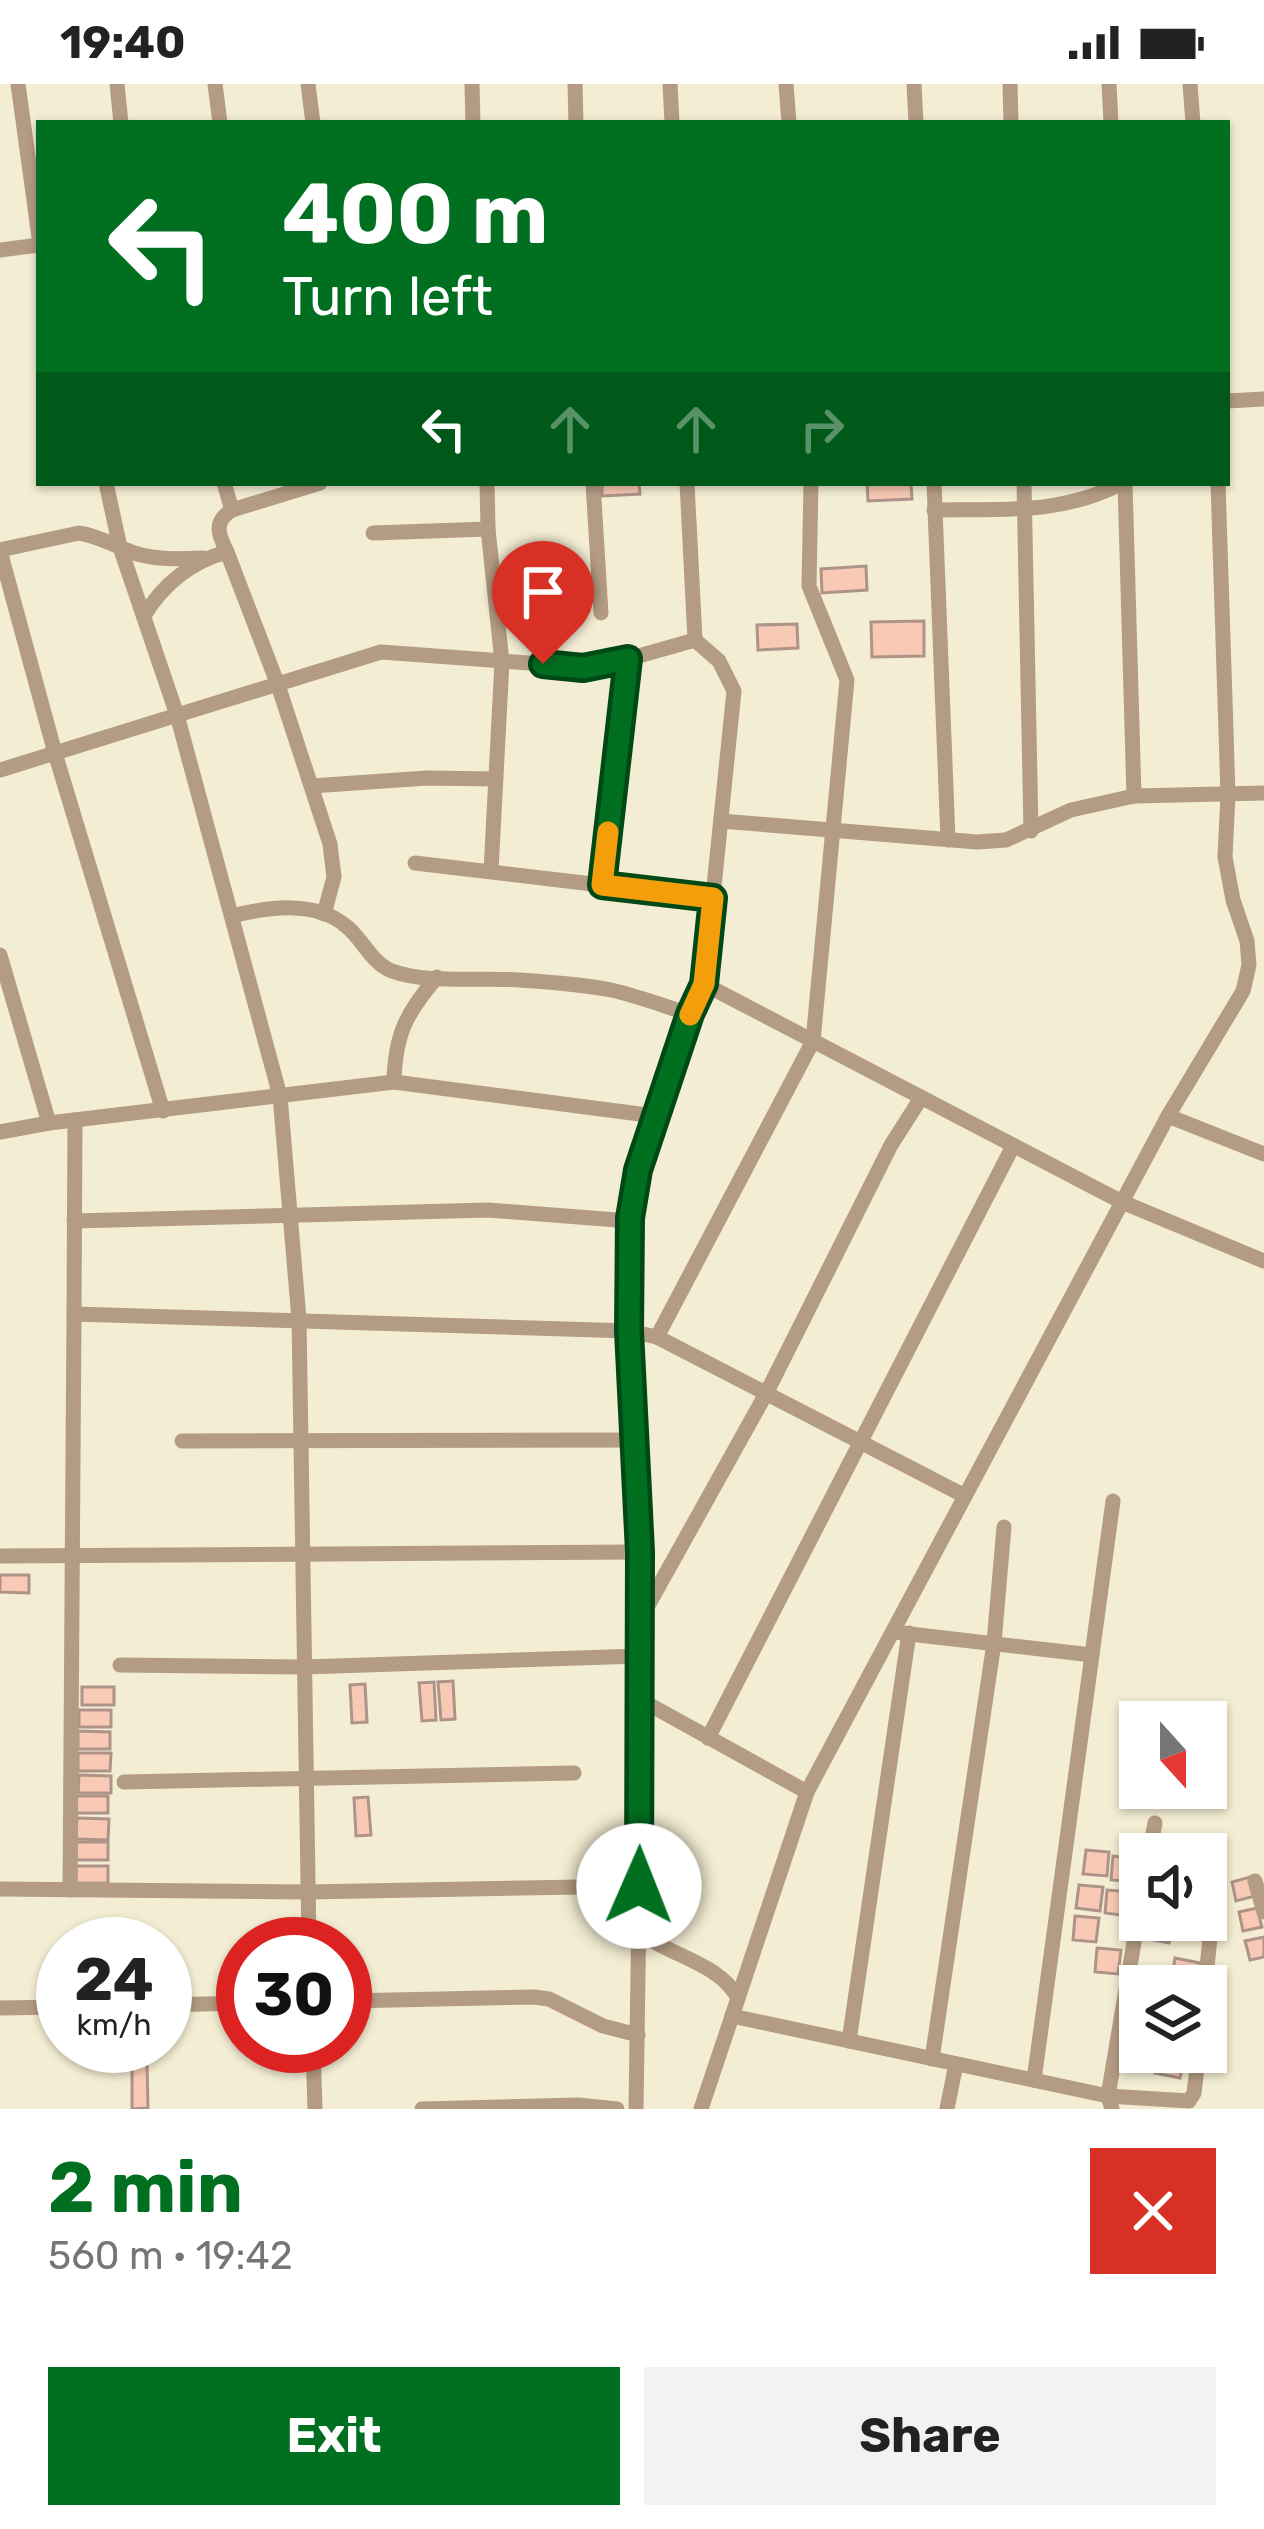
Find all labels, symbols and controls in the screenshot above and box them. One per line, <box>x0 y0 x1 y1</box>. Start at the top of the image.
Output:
text: 19:40 <box>60 16 186 69</box>
text: 400 m <box>282 164 548 264</box>
icon: left <box>84 168 240 324</box>
text: Turn left <box>282 265 493 329</box>
icon: left <box>411 396 477 462</box>
icon: ahead <box>537 396 603 462</box>
icon: ahead <box>663 396 729 462</box>
icon: right <box>789 396 855 462</box>
pin <box>492 541 594 664</box>
icon: arrive <box>510 559 576 625</box>
north arrow <box>1119 1701 1227 1809</box>
map controls <box>1119 1701 1227 2073</box>
position arrow <box>576 1823 702 1949</box>
button: sound <box>1119 1833 1227 1941</box>
speed limit sign: 30 <box>216 1917 372 2073</box>
text: 24 <box>74 1944 154 2015</box>
button: layers <box>1119 1965 1227 2073</box>
text: km/h <box>77 2007 151 2043</box>
text: 2 min <box>48 2145 243 2230</box>
button: close <box>1090 2148 1216 2274</box>
text: 560 m · 19:42 <box>48 2233 293 2279</box>
button: Exit <box>48 2367 620 2505</box>
button: Share <box>644 2367 1216 2505</box>

